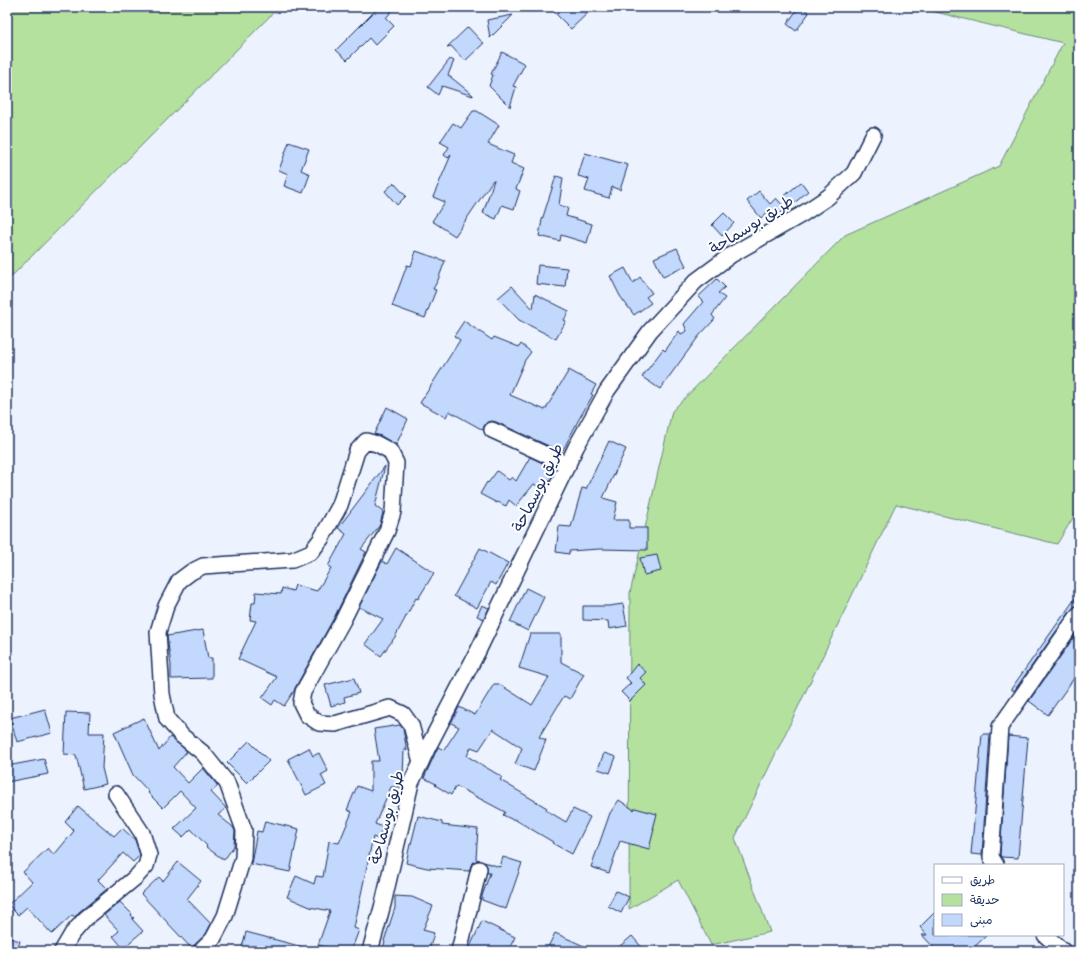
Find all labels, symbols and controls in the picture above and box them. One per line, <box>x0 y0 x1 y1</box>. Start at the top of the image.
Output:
street label: طريق بوسماحة <box>705 190 799 261</box>
street label: طريق بوسماحة <box>507 439 571 536</box>
street label: طريق بوسماحة <box>364 768 412 867</box>
legend <box>934 864 1064 936</box>
text: طريق <box>970 872 995 890</box>
text: حديقة <box>970 892 999 910</box>
text: مبنى <box>970 912 993 930</box>

